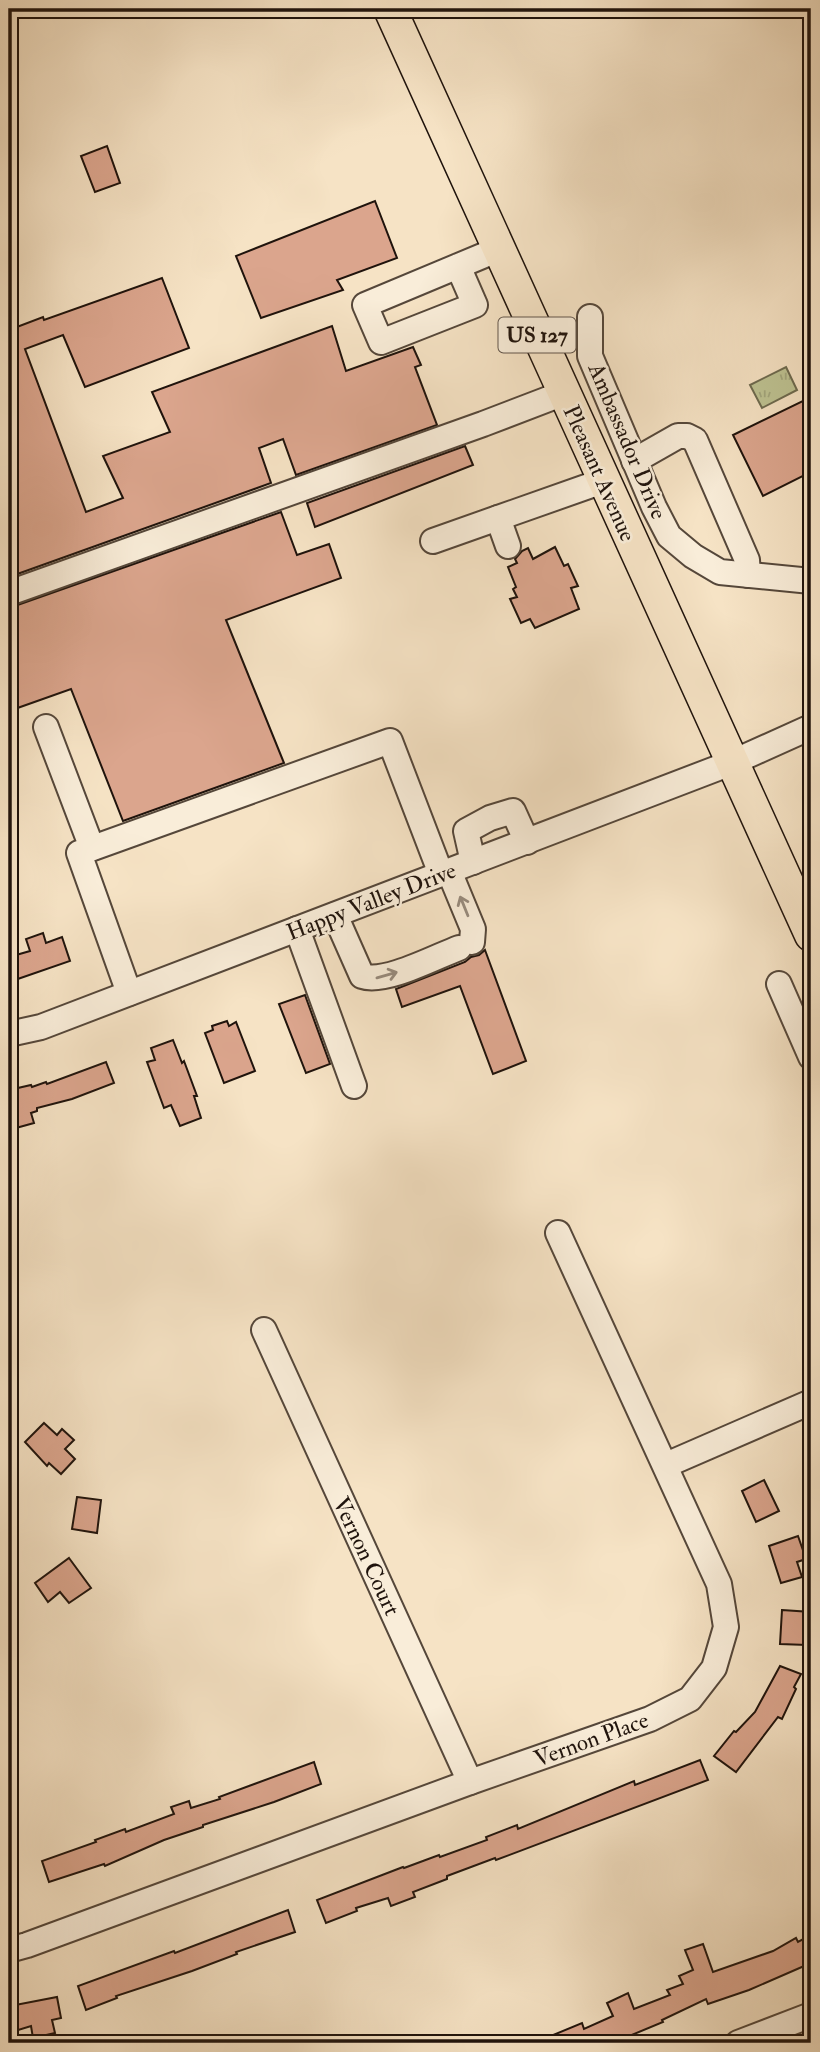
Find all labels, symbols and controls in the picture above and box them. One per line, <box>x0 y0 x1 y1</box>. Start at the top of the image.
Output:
road number: US 127 <box>498 318 576 352</box>
street label: Ambassador Drive <box>581 358 674 524</box>
street label: Pleasant Avenue <box>557 400 643 546</box>
street label: Happy Valley Drive <box>282 856 461 948</box>
one-way arrow <box>456 896 469 918</box>
one-way arrow <box>376 967 398 980</box>
street label: Vernon Court <box>326 1492 407 1620</box>
street label: Vernon Place <box>530 1705 653 1774</box>

